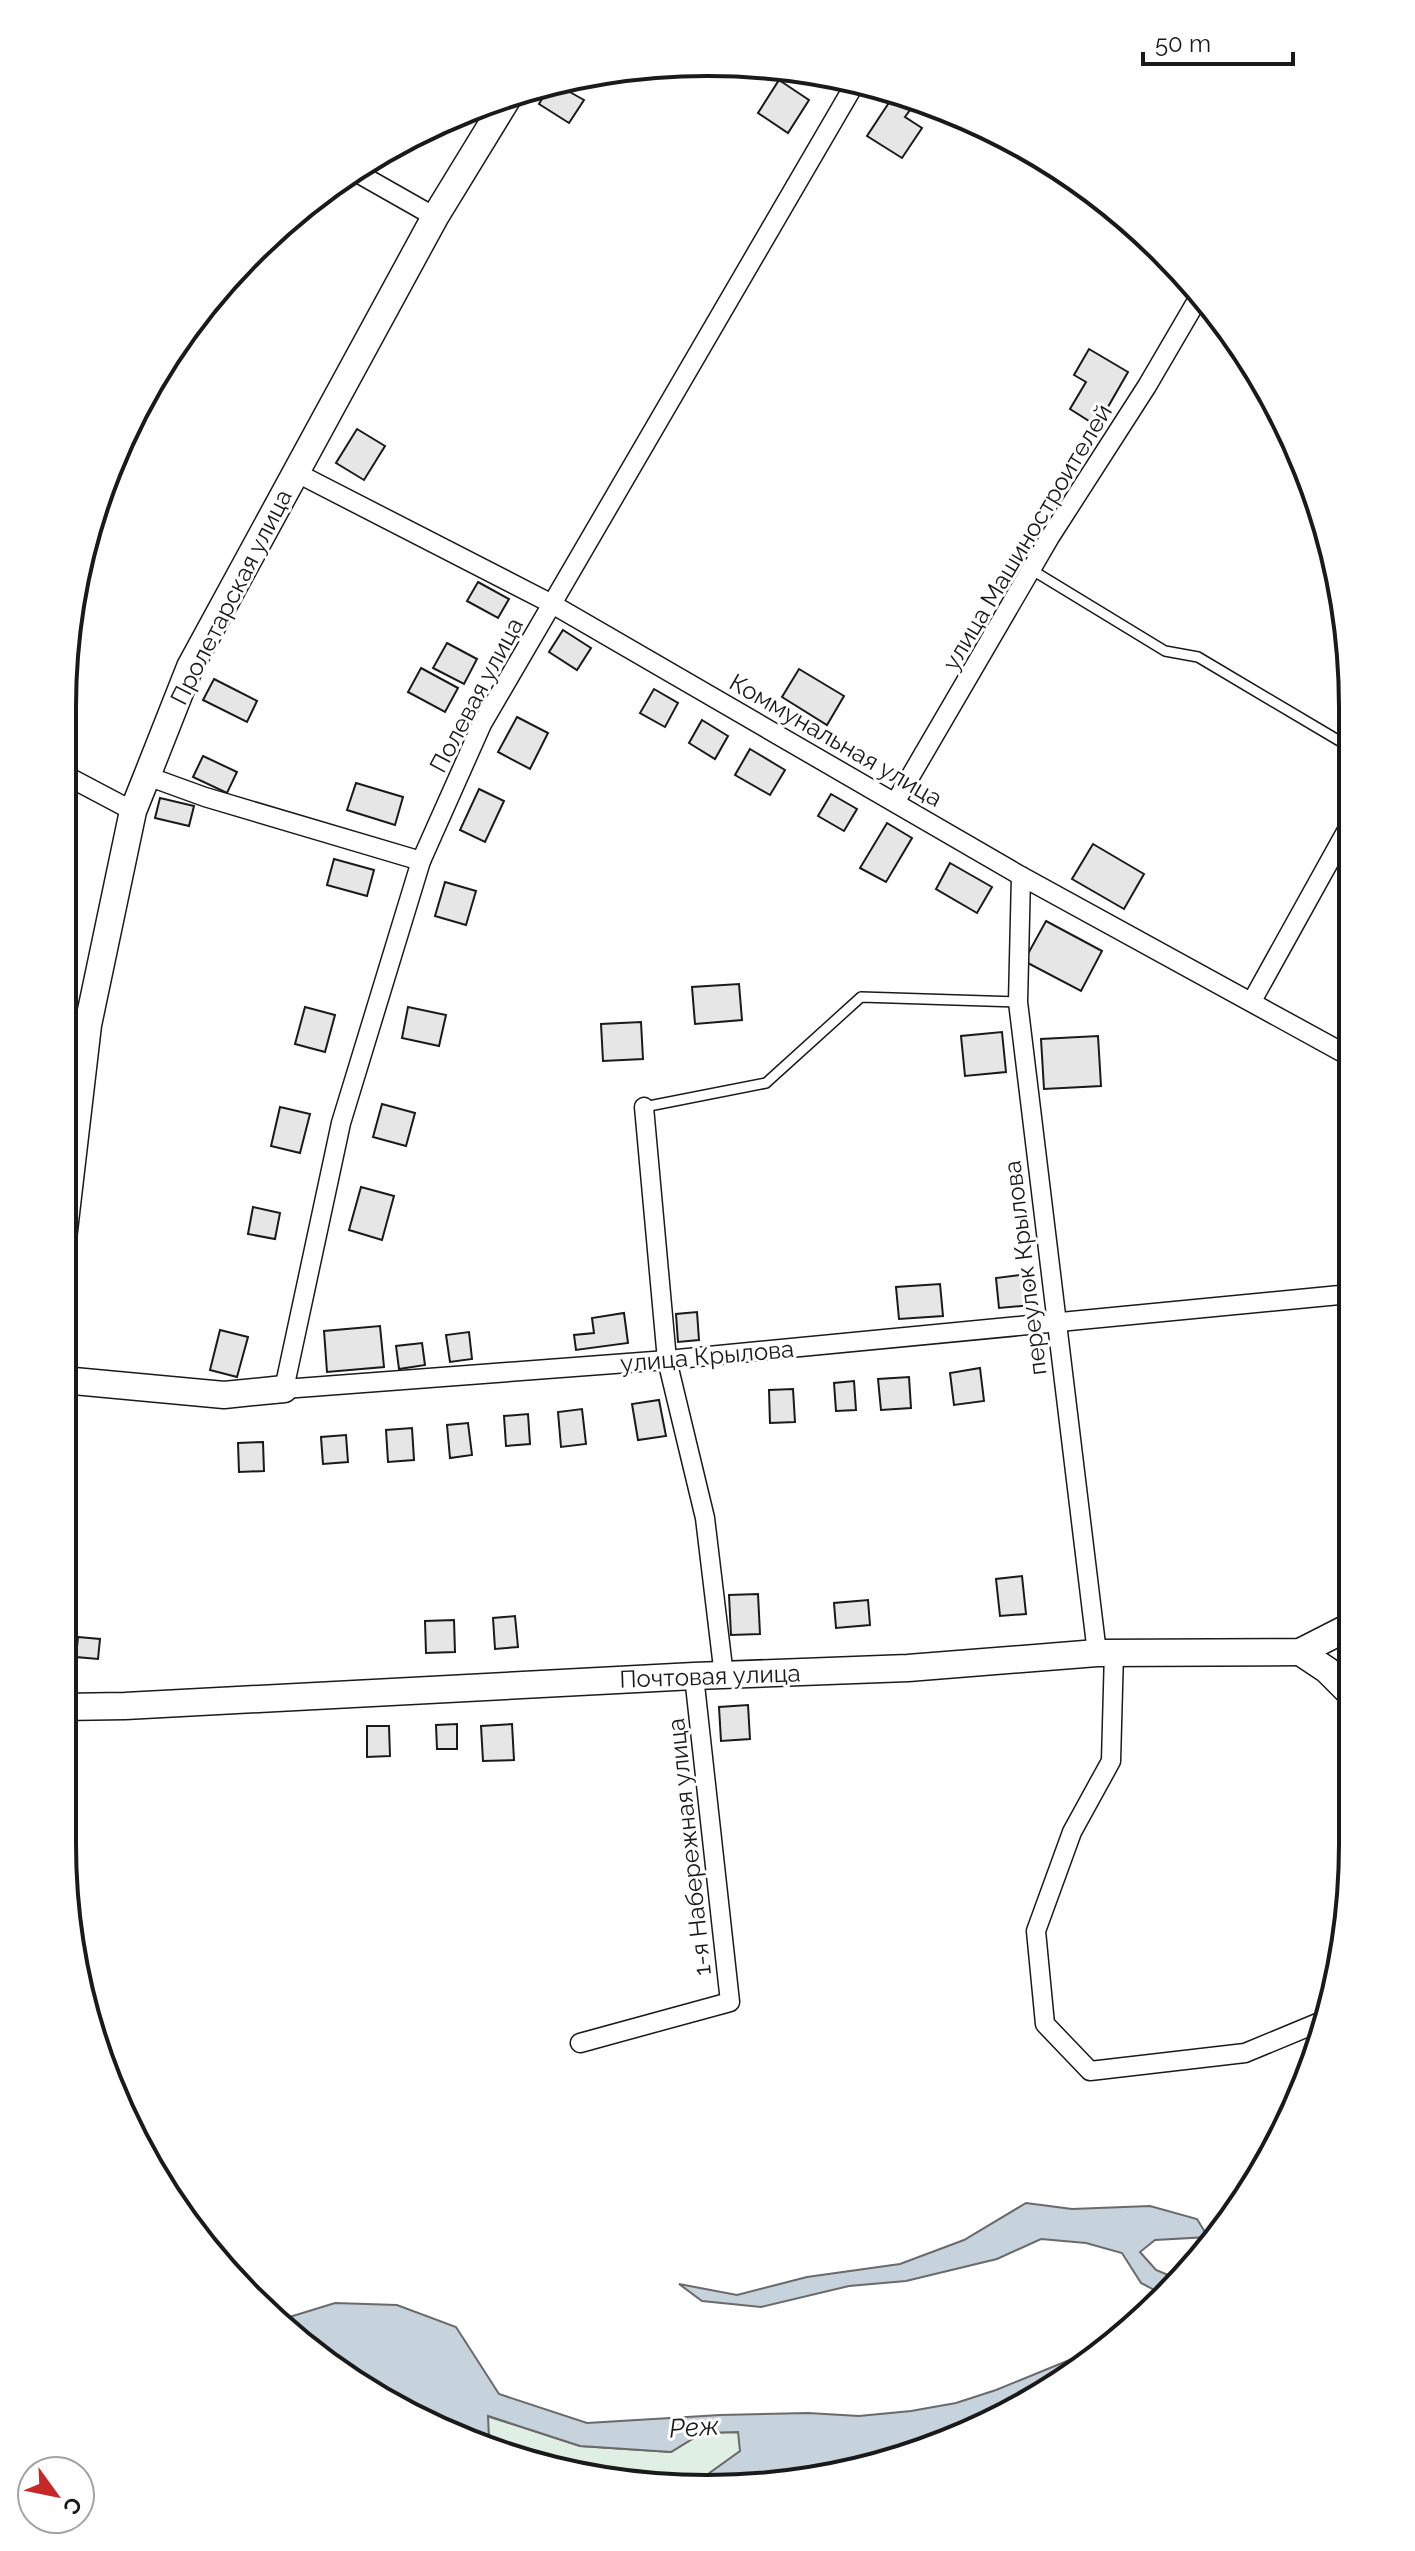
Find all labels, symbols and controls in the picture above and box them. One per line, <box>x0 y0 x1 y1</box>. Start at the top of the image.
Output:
scale bar <box>1143 16 1293 66</box>
text: 50 m <box>1155 29 1211 58</box>
street label: улица Машиностроителей <box>936 399 1118 675</box>
street label: Пролетарская улица <box>164 485 298 709</box>
street label: Полевая улица <box>423 613 529 777</box>
street label: Коммунальная улица <box>725 667 947 813</box>
street label: переулок Крылова <box>997 1159 1053 1377</box>
street label: улица Крылова <box>619 1334 795 1378</box>
street label: Почтовая улица <box>619 1658 801 1694</box>
street label: 1-я Набережная улица <box>661 1717 717 1977</box>
water label: Реж <box>668 2410 720 2444</box>
north arrow <box>16 2455 96 2535</box>
text: С <box>58 2492 88 2519</box>

